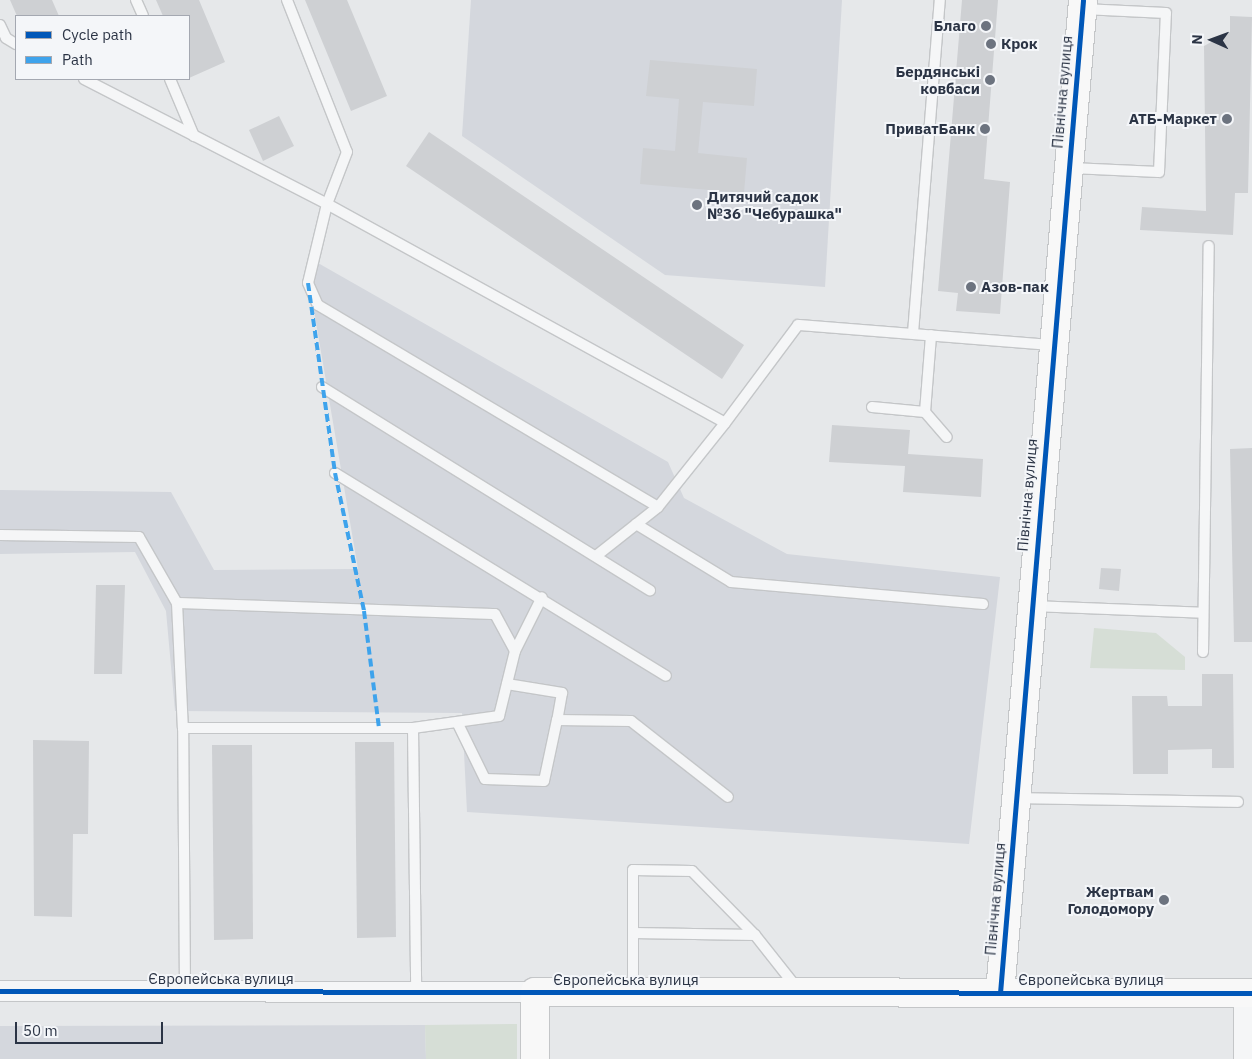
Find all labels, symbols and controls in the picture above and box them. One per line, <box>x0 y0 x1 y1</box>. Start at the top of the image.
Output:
legend <box>15 15 190 80</box>
north arrow <box>1187 15 1237 65</box>
place label: Благо <box>934 17 976 35</box>
marker: Благо <box>980 20 992 32</box>
text: Cycle path <box>62 25 133 44</box>
text: N <box>1188 34 1206 45</box>
place label: Крок <box>1001 35 1038 53</box>
street label: Північна вулиця <box>1048 35 1076 149</box>
marker: Крок <box>985 38 997 50</box>
text: Path <box>62 50 93 69</box>
place label: Бердянські ковбаси <box>896 62 980 97</box>
marker: Бердянські ковбаси <box>984 74 996 86</box>
place label: АТБ-Маркет <box>1129 110 1217 128</box>
marker: АТБ-Маркет <box>1221 113 1233 125</box>
place label: ПриватБанк <box>885 120 975 138</box>
marker: ПриватБанк <box>979 123 991 135</box>
place label: Дитячий садок №36 "Чебурашка" <box>707 187 842 222</box>
marker: Дитячий садок №36 "Чебурашка" <box>691 199 703 211</box>
place label: Азов-пак <box>981 278 1049 296</box>
marker: Азов-пак <box>965 281 977 293</box>
street label: Північна вулиця <box>1013 438 1041 552</box>
street label: Північна вулиця <box>981 842 1009 956</box>
place label: Жертвам Голодомору <box>1067 882 1154 917</box>
marker: Жертвам Голодомору <box>1158 894 1170 906</box>
street label: Європейська вулиця <box>148 970 294 988</box>
street label: Європейська вулиця <box>553 971 699 989</box>
street label: Європейська вулиця <box>1018 971 1164 989</box>
scale bar <box>18 1012 165 1044</box>
text: 50 m <box>23 1021 58 1040</box>

